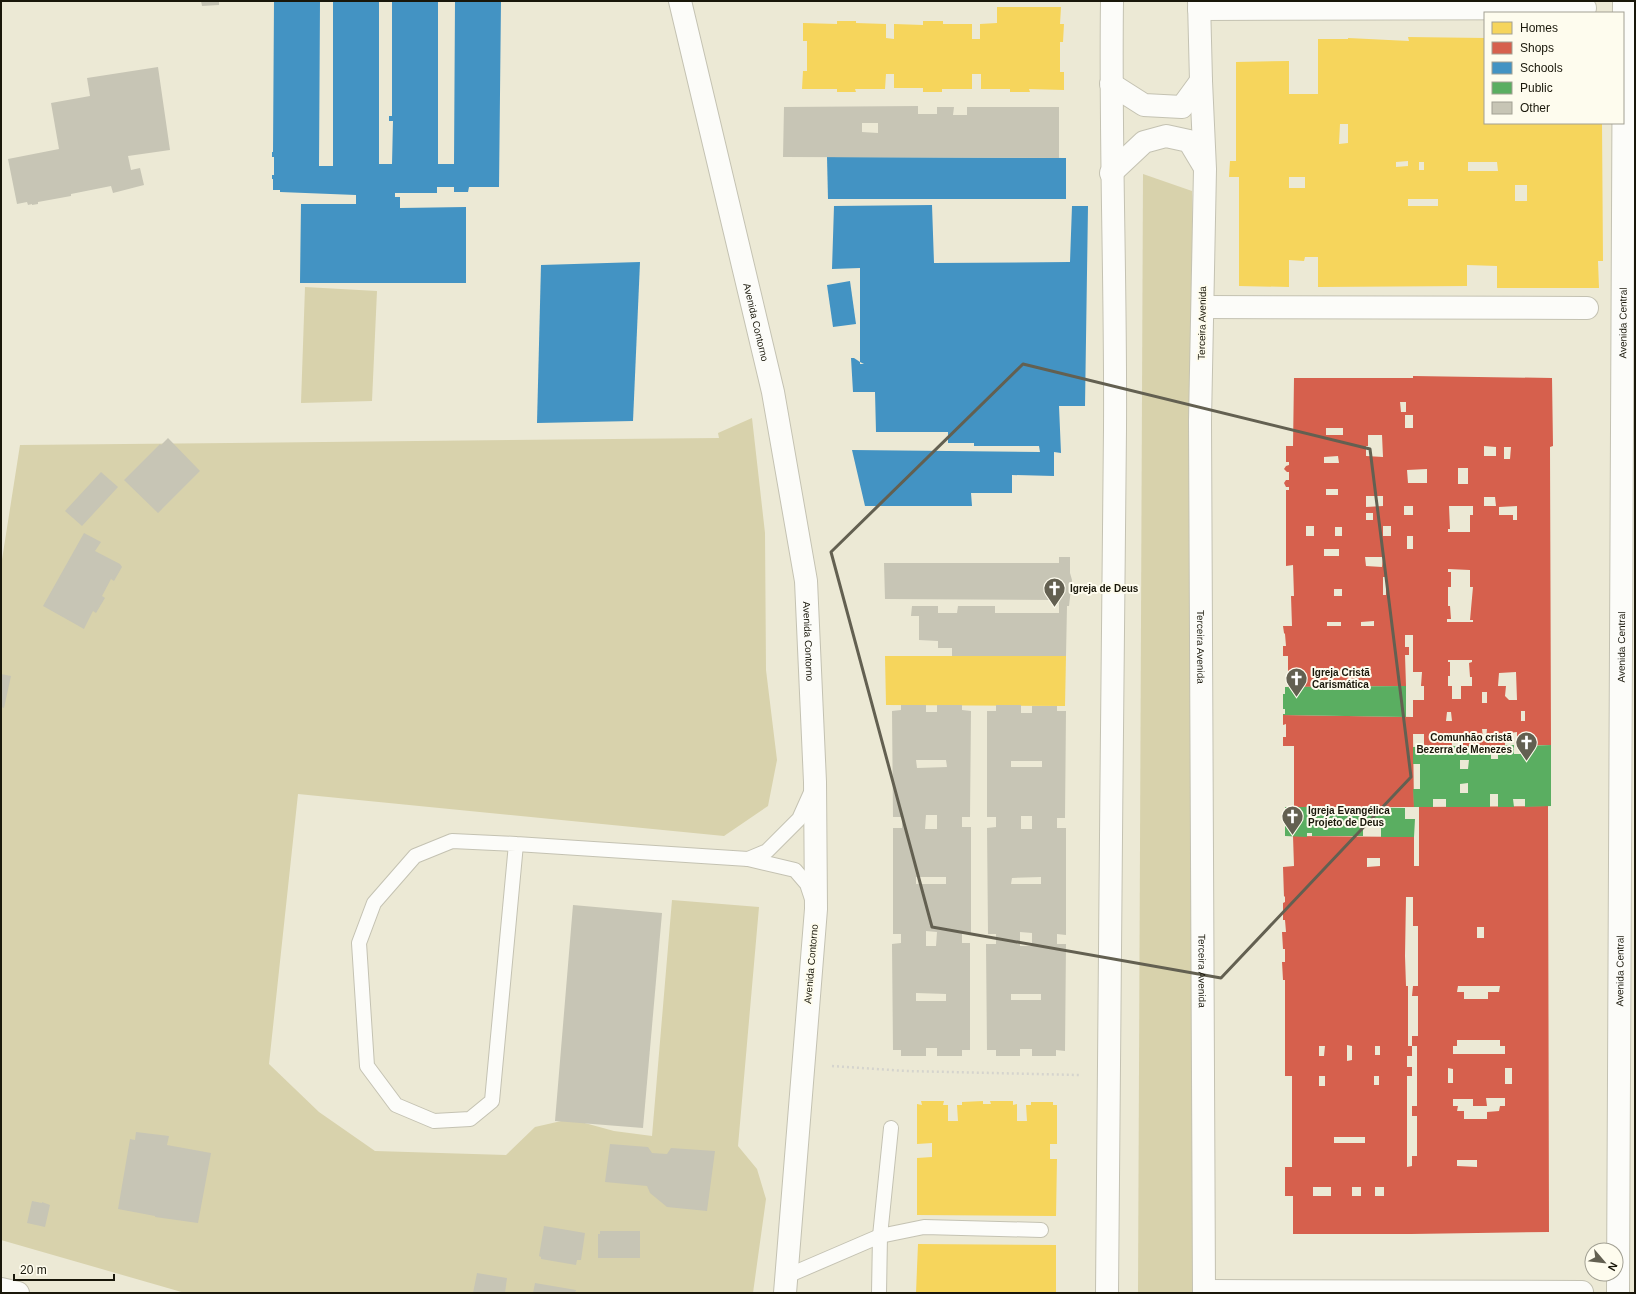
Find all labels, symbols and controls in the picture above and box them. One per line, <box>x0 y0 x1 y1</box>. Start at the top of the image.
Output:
legend <box>1484 12 1624 124</box>
text: Homes <box>1520 21 1558 35</box>
text: Shops <box>1520 41 1554 55</box>
text: Schools <box>1520 61 1563 75</box>
text: Public <box>1520 81 1553 95</box>
text: Other <box>1520 101 1550 115</box>
street label: Avenida Contorno <box>742 282 771 363</box>
street label: Terceira Avenida <box>1196 286 1208 360</box>
street label: Avenida Central <box>1617 287 1628 359</box>
church icon: Igreja de Deus <box>1041 575 1067 608</box>
place label: Igreja de Deus <box>1070 583 1139 594</box>
street label: Avenida Contorno <box>801 601 816 682</box>
street label: Terceira Avenida <box>1195 610 1207 684</box>
street label: Avenida Central <box>1615 611 1627 683</box>
church icon: Igreja Cristã Carismática <box>1283 665 1309 698</box>
place label: Igreja Cristã Carismática <box>1312 667 1370 690</box>
church icon: Comunhão cristã Bezerra de Menezes <box>1514 730 1540 763</box>
place label: Comunhão cristã Bezerra de Menezes <box>1416 732 1512 755</box>
church icon: Igreja Evangélica Projeto de Deus <box>1279 803 1305 836</box>
place label: Igreja Evangélica Projeto de Deus <box>1308 805 1390 828</box>
street label: Avenida Contorno <box>802 923 820 1004</box>
street label: Terceira Avenida <box>1197 934 1208 1008</box>
street label: Avenida Central <box>1614 935 1625 1007</box>
north arrow <box>1584 1242 1624 1282</box>
scale bar <box>14 1256 114 1282</box>
text: N <box>1606 1260 1620 1273</box>
text: 20 m <box>20 1263 47 1277</box>

